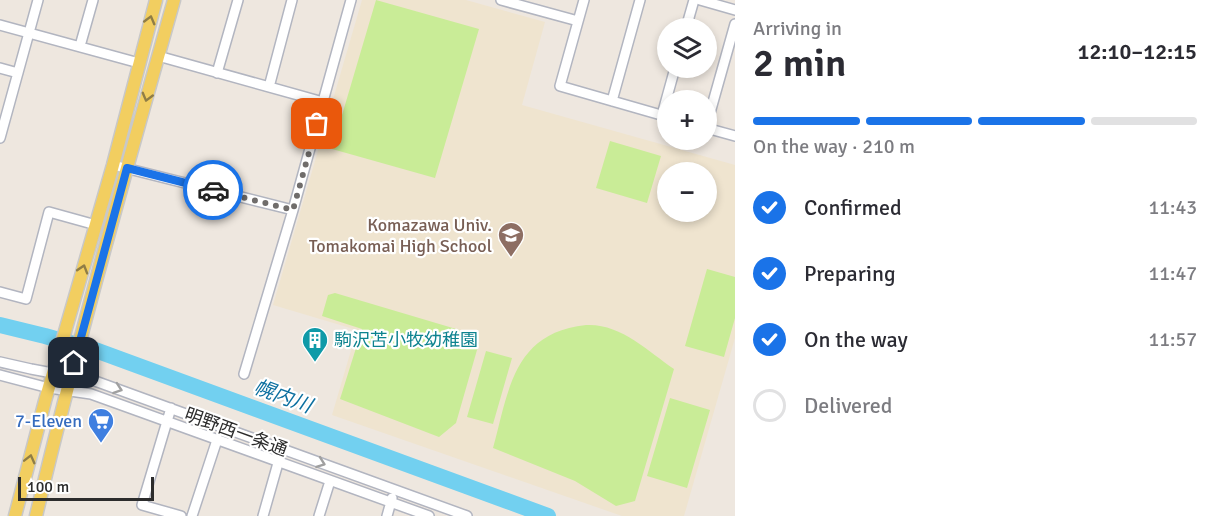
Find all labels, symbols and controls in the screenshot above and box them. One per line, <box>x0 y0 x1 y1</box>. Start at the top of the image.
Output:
one-way arrow <box>143 16 155 26</box>
text: Arriving in <box>753 16 842 41</box>
map controls <box>657 18 717 222</box>
button: layers <box>657 18 717 78</box>
text: 12:10–12:15 <box>1078 38 1197 65</box>
text: 2 min <box>753 39 846 87</box>
button: + <box>657 90 717 150</box>
one-way arrow <box>142 91 154 102</box>
pin <box>291 98 342 149</box>
icon: bag <box>300 107 333 140</box>
text: On the way · 210 m <box>753 134 915 159</box>
courier <box>183 160 243 220</box>
button: − <box>657 162 717 222</box>
icon: car <box>197 174 230 207</box>
icon: check <box>753 191 786 224</box>
text: Confirmed <box>804 194 902 221</box>
text: 11:43 <box>1148 195 1197 220</box>
place label: Komazawa Univ. Tomakomai High School <box>309 214 492 257</box>
school or university icon: Komazawa Univ. Tomakomai High School <box>496 220 526 258</box>
icon: check <box>753 257 786 290</box>
text: Preparing <box>804 260 896 287</box>
text: 11:47 <box>1148 261 1197 286</box>
one-way arrow <box>76 264 88 275</box>
icon: check <box>753 323 786 356</box>
building icon: 駒沢苫小牧幼稚園 <box>300 325 330 363</box>
text: On the way <box>804 326 908 353</box>
text: 11:57 <box>1148 327 1197 352</box>
place label: 駒沢苫小牧幼稚園 <box>334 329 478 351</box>
pin <box>48 337 99 388</box>
icon: home <box>57 346 90 379</box>
water label: 幌内川 <box>250 374 317 419</box>
one-way arrow <box>112 382 123 395</box>
text: Delivered <box>804 392 892 419</box>
street label: 明野西一条通 <box>181 403 291 461</box>
supermarket icon: 7-Eleven <box>86 406 116 444</box>
place label: 7-Eleven <box>15 410 82 432</box>
one-way arrow <box>22 454 35 464</box>
one-way arrow <box>315 455 326 468</box>
scale bar <box>18 474 154 502</box>
text: 100 m <box>27 477 69 497</box>

